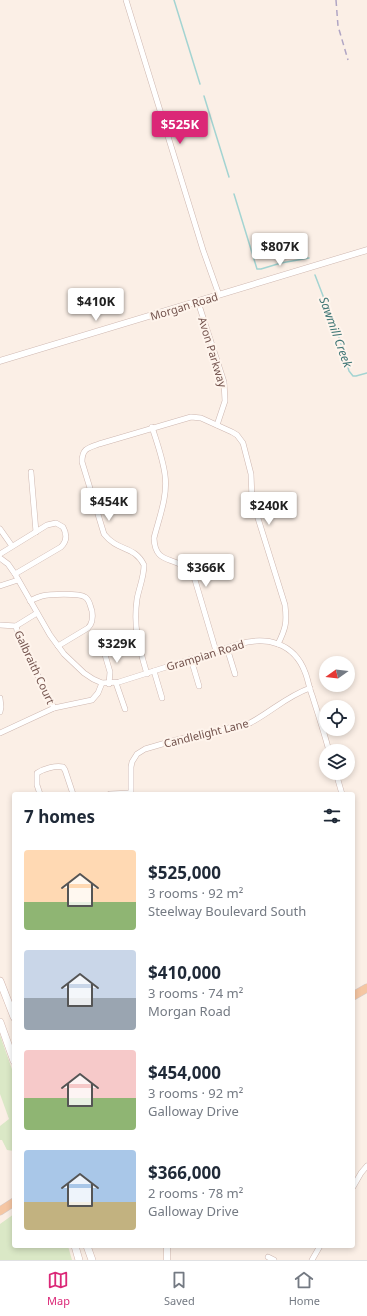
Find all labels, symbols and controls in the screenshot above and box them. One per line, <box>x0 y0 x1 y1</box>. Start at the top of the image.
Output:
pin: $525K <box>152 111 208 145</box>
text: $525K <box>161 115 199 133</box>
pin: $807K <box>252 233 308 267</box>
text: $807K <box>261 237 299 255</box>
pin: $410K <box>68 288 124 322</box>
street label: Morgan Road <box>148 289 220 323</box>
text: $410K <box>77 292 115 310</box>
water label: Sawmill Creek <box>315 294 357 371</box>
street label: Avon Parkway <box>195 315 231 389</box>
pin: $454K <box>81 488 137 522</box>
text: $454K <box>90 492 128 510</box>
pin: $240K <box>241 492 297 526</box>
text: $240K <box>250 496 288 514</box>
pin: $366K <box>178 554 234 588</box>
text: $366K <box>187 558 225 576</box>
street label: Galbraith Court <box>11 628 59 706</box>
pin: $329K <box>89 630 145 664</box>
text: $329K <box>98 634 136 652</box>
street label: Grampian Road <box>164 636 246 674</box>
north arrow <box>319 656 355 692</box>
map controls <box>319 656 355 780</box>
button: locate <box>319 700 355 736</box>
street label: Candlelight Lane <box>162 715 250 751</box>
button: layers <box>319 744 355 780</box>
text: 7 homes <box>24 805 95 828</box>
icon: filters <box>321 805 343 827</box>
text: $525,000 <box>148 861 221 884</box>
icon: home <box>56 866 104 914</box>
text: 3 rooms · 92 m² <box>148 884 243 902</box>
text: Steelway Boulevard South <box>148 902 306 920</box>
text: $410,000 <box>148 961 221 984</box>
icon: home <box>56 966 104 1014</box>
text: 3 rooms · 74 m² <box>148 984 243 1002</box>
text: Morgan Road <box>148 1002 231 1020</box>
text: $454,000 <box>148 1061 221 1084</box>
icon: home <box>56 1066 104 1114</box>
text: 3 rooms · 92 m² <box>148 1084 243 1102</box>
text: Galloway Drive <box>148 1102 239 1120</box>
text: $366,000 <box>148 1161 221 1184</box>
icon: home <box>56 1166 104 1214</box>
text: 2 rooms · 78 m² <box>148 1184 243 1202</box>
text: Galloway Drive <box>148 1202 239 1220</box>
tab: Map <box>47 1269 70 1308</box>
tab: Saved <box>164 1269 195 1308</box>
tab: Home <box>289 1269 320 1308</box>

